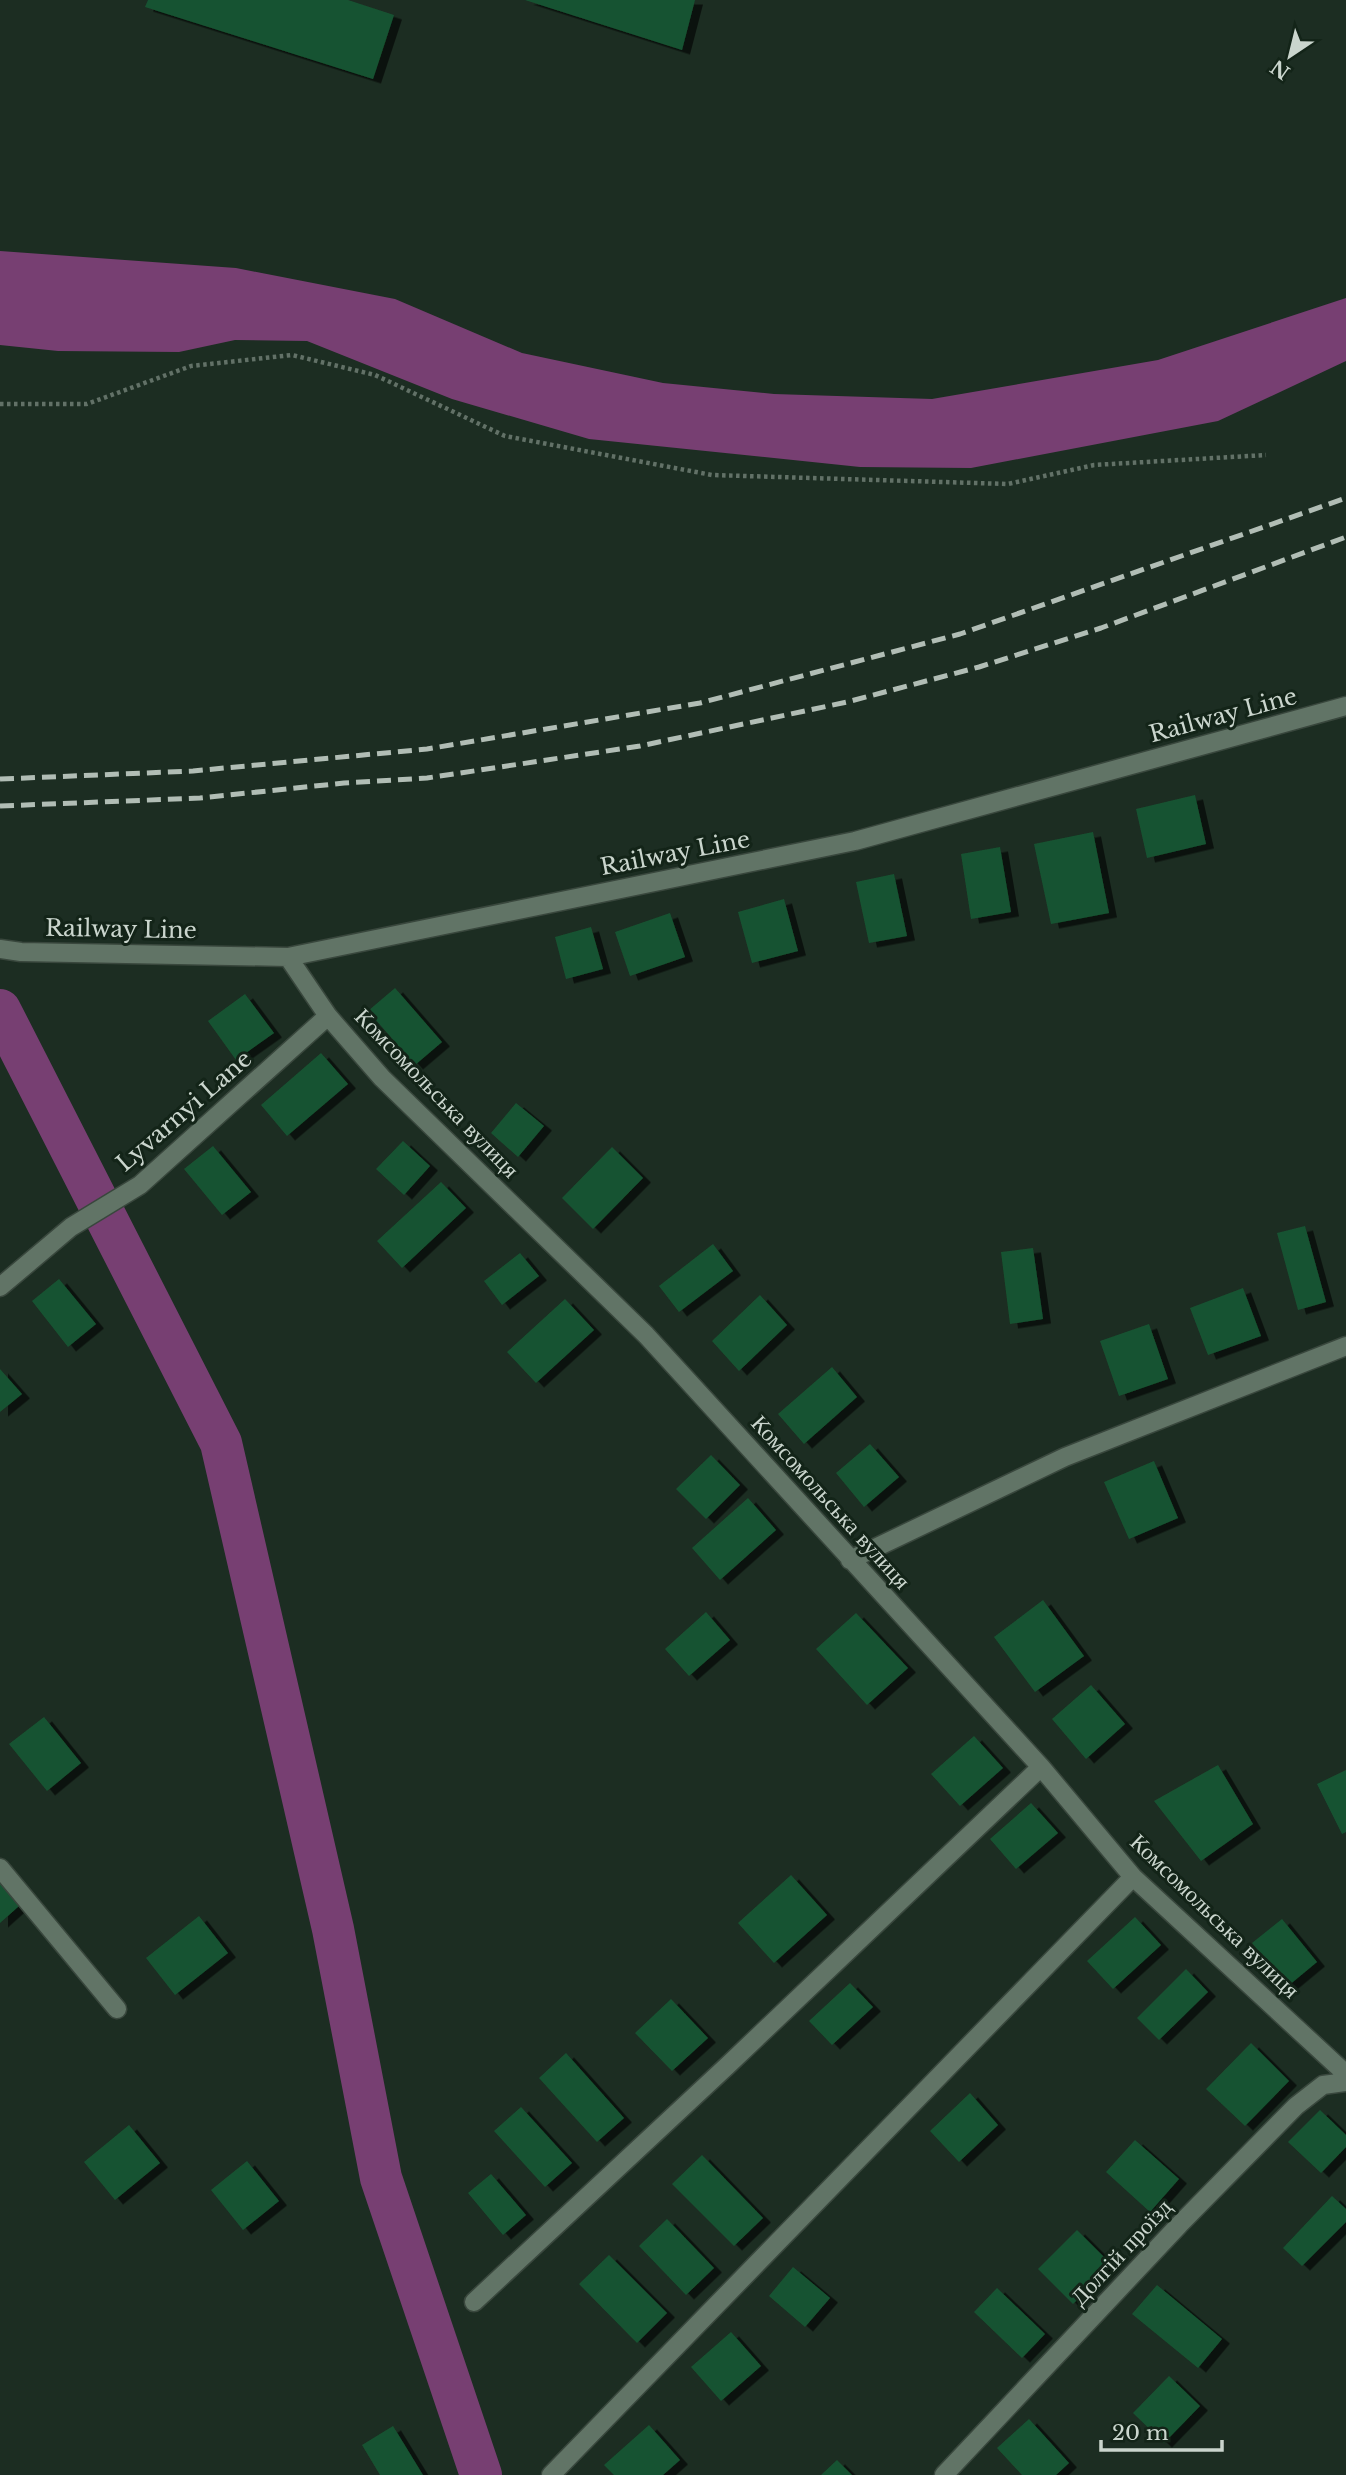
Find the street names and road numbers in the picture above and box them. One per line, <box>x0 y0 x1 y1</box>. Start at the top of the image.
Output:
street label: Railway Line <box>1146 682 1300 748</box>
street label: Railway Line <box>598 825 752 881</box>
street label: Railway Line <box>45 914 197 944</box>
street label: Комсомольська вулиця <box>349 1003 525 1184</box>
street label: Lyvarnyi Lane <box>111 1045 257 1177</box>
street label: Комсомольська вулиця <box>746 1409 917 1595</box>
street label: Комсомольська вулиця <box>1125 1828 1306 2004</box>
street label: Долгій проїзд <box>1065 2193 1178 2311</box>

